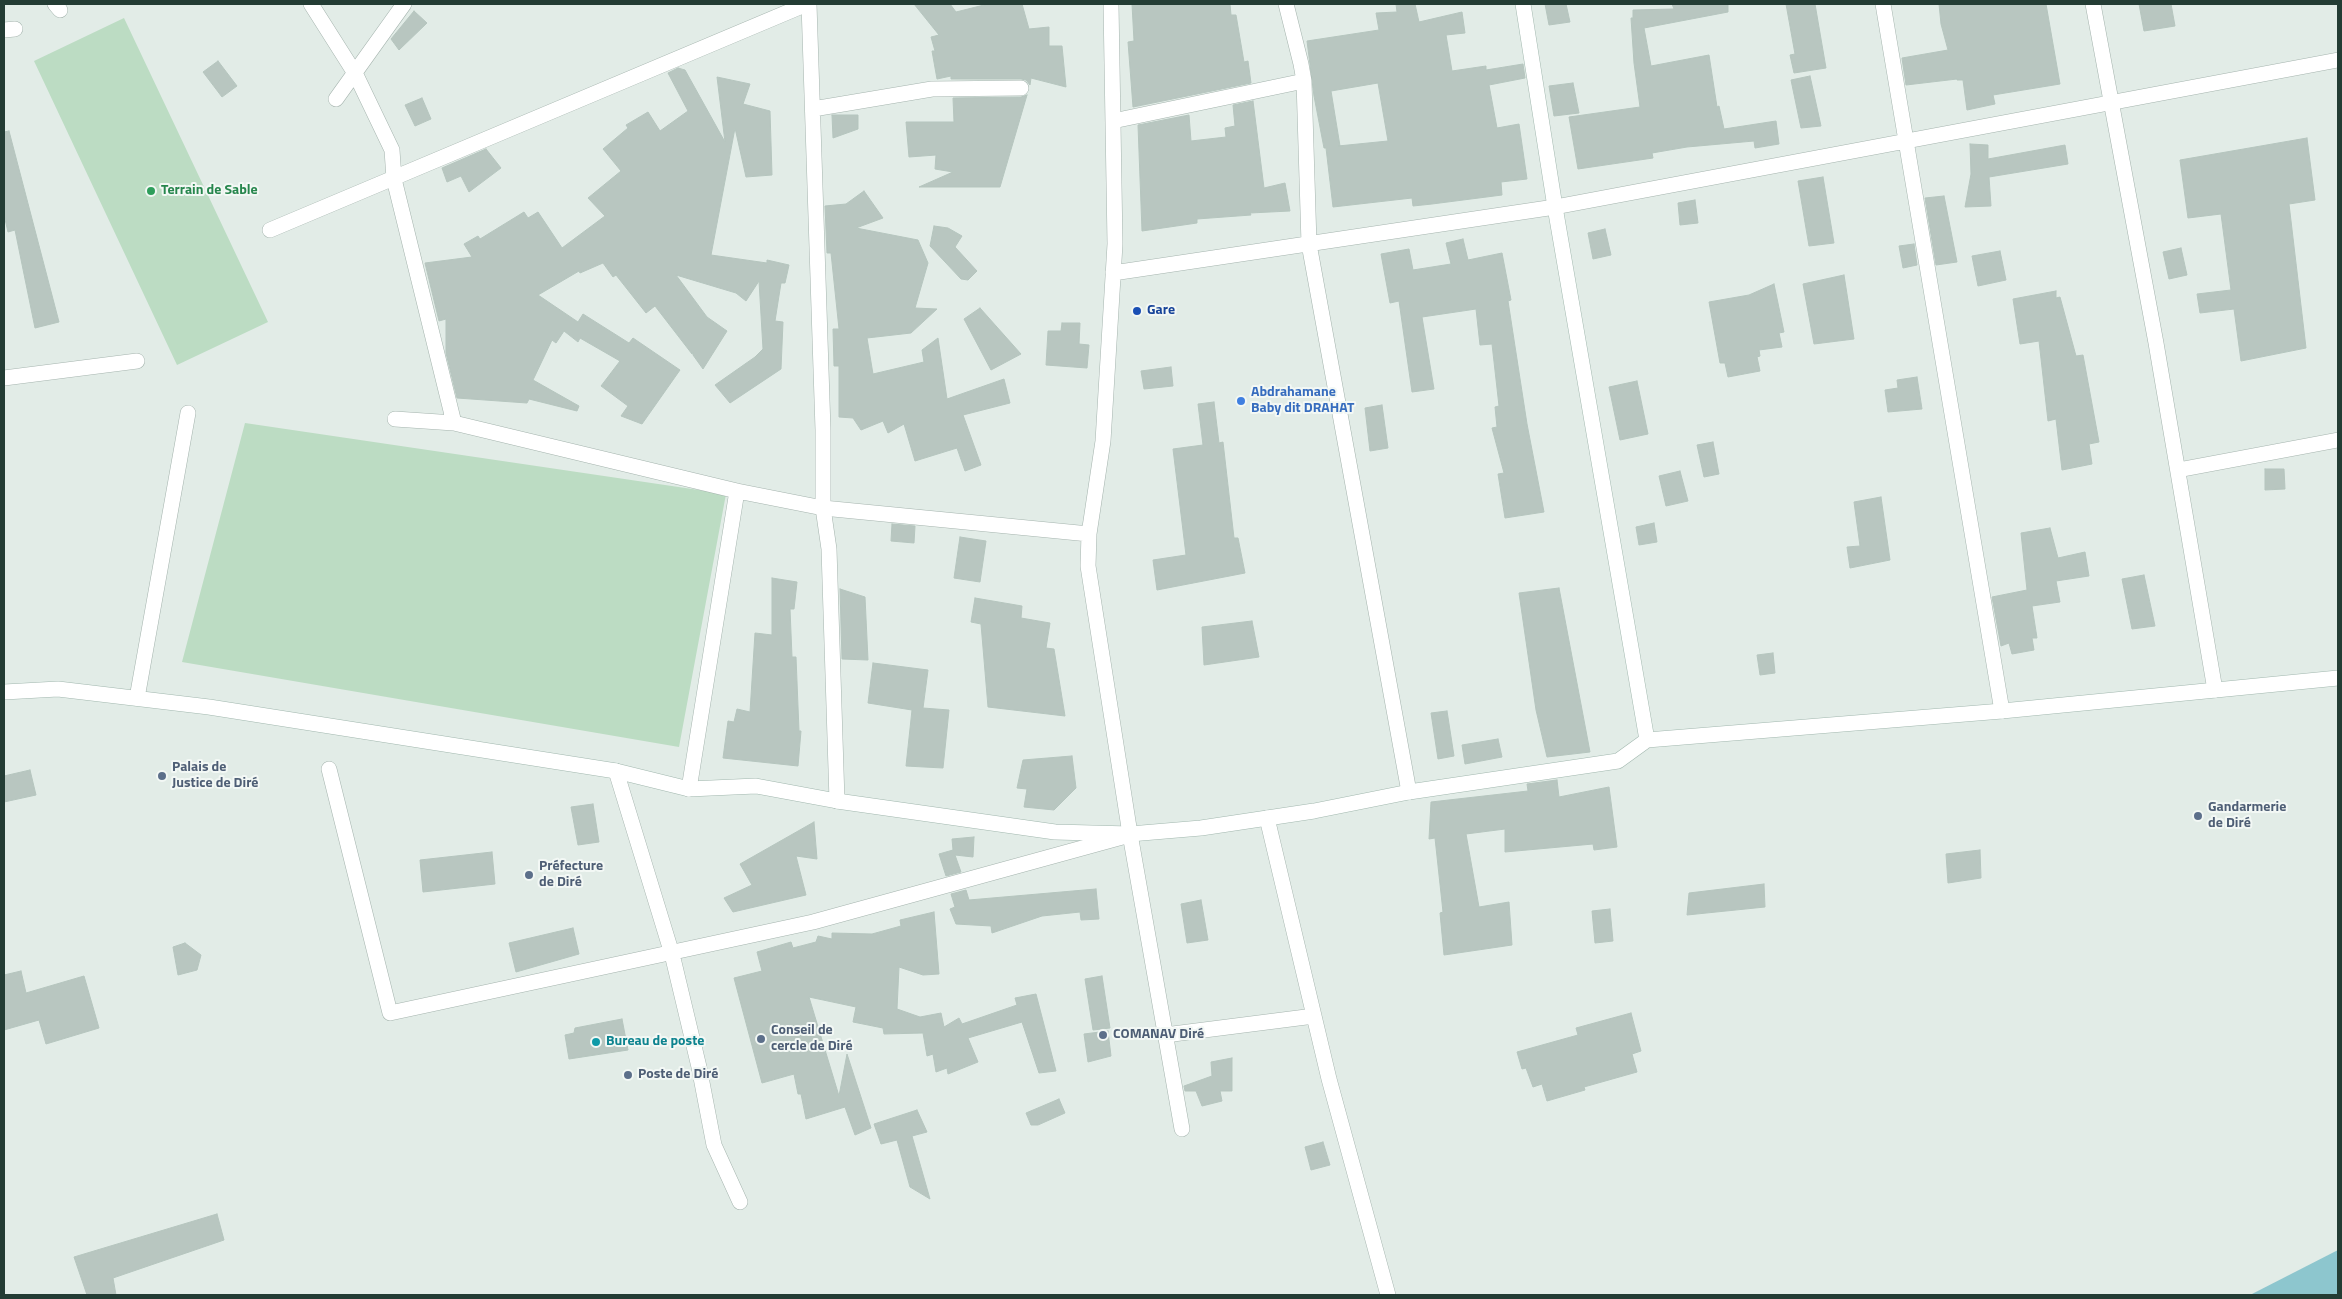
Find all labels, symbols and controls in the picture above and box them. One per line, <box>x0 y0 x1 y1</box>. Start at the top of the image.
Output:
place label: Terrain de Sable <box>161 183 258 199</box>
marker: Terrain de Sable <box>145 185 157 197</box>
place label: Gare <box>1147 303 1175 319</box>
marker: Gare <box>1131 305 1143 317</box>
place label: Abdrahamane Baby dit DRAHAT <box>1251 385 1354 418</box>
marker: Abdrahamane Baby dit DRAHAT <box>1235 395 1247 407</box>
place label: Palais de Justice de Diré <box>172 760 258 792</box>
marker: Palais de Justice de Diré <box>156 770 168 782</box>
place label: Gandarmerie de Diré <box>2208 800 2286 832</box>
marker: Gandarmerie de Diré <box>2192 810 2204 822</box>
place label: Préfecture de Diré <box>539 859 603 892</box>
marker: Préfecture de Diré <box>523 869 535 881</box>
place label: Conseil de cercle de Diré <box>771 1023 853 1056</box>
place label: COMANAV Diré <box>1113 1027 1204 1043</box>
marker: COMANAV Diré <box>1097 1029 1109 1041</box>
marker: Conseil de cercle de Diré <box>755 1033 767 1045</box>
place label: Bureau de poste <box>606 1034 704 1050</box>
marker: Bureau de poste <box>590 1036 602 1048</box>
place label: Poste de Diré <box>638 1067 718 1083</box>
marker: Poste de Diré <box>622 1069 634 1081</box>

